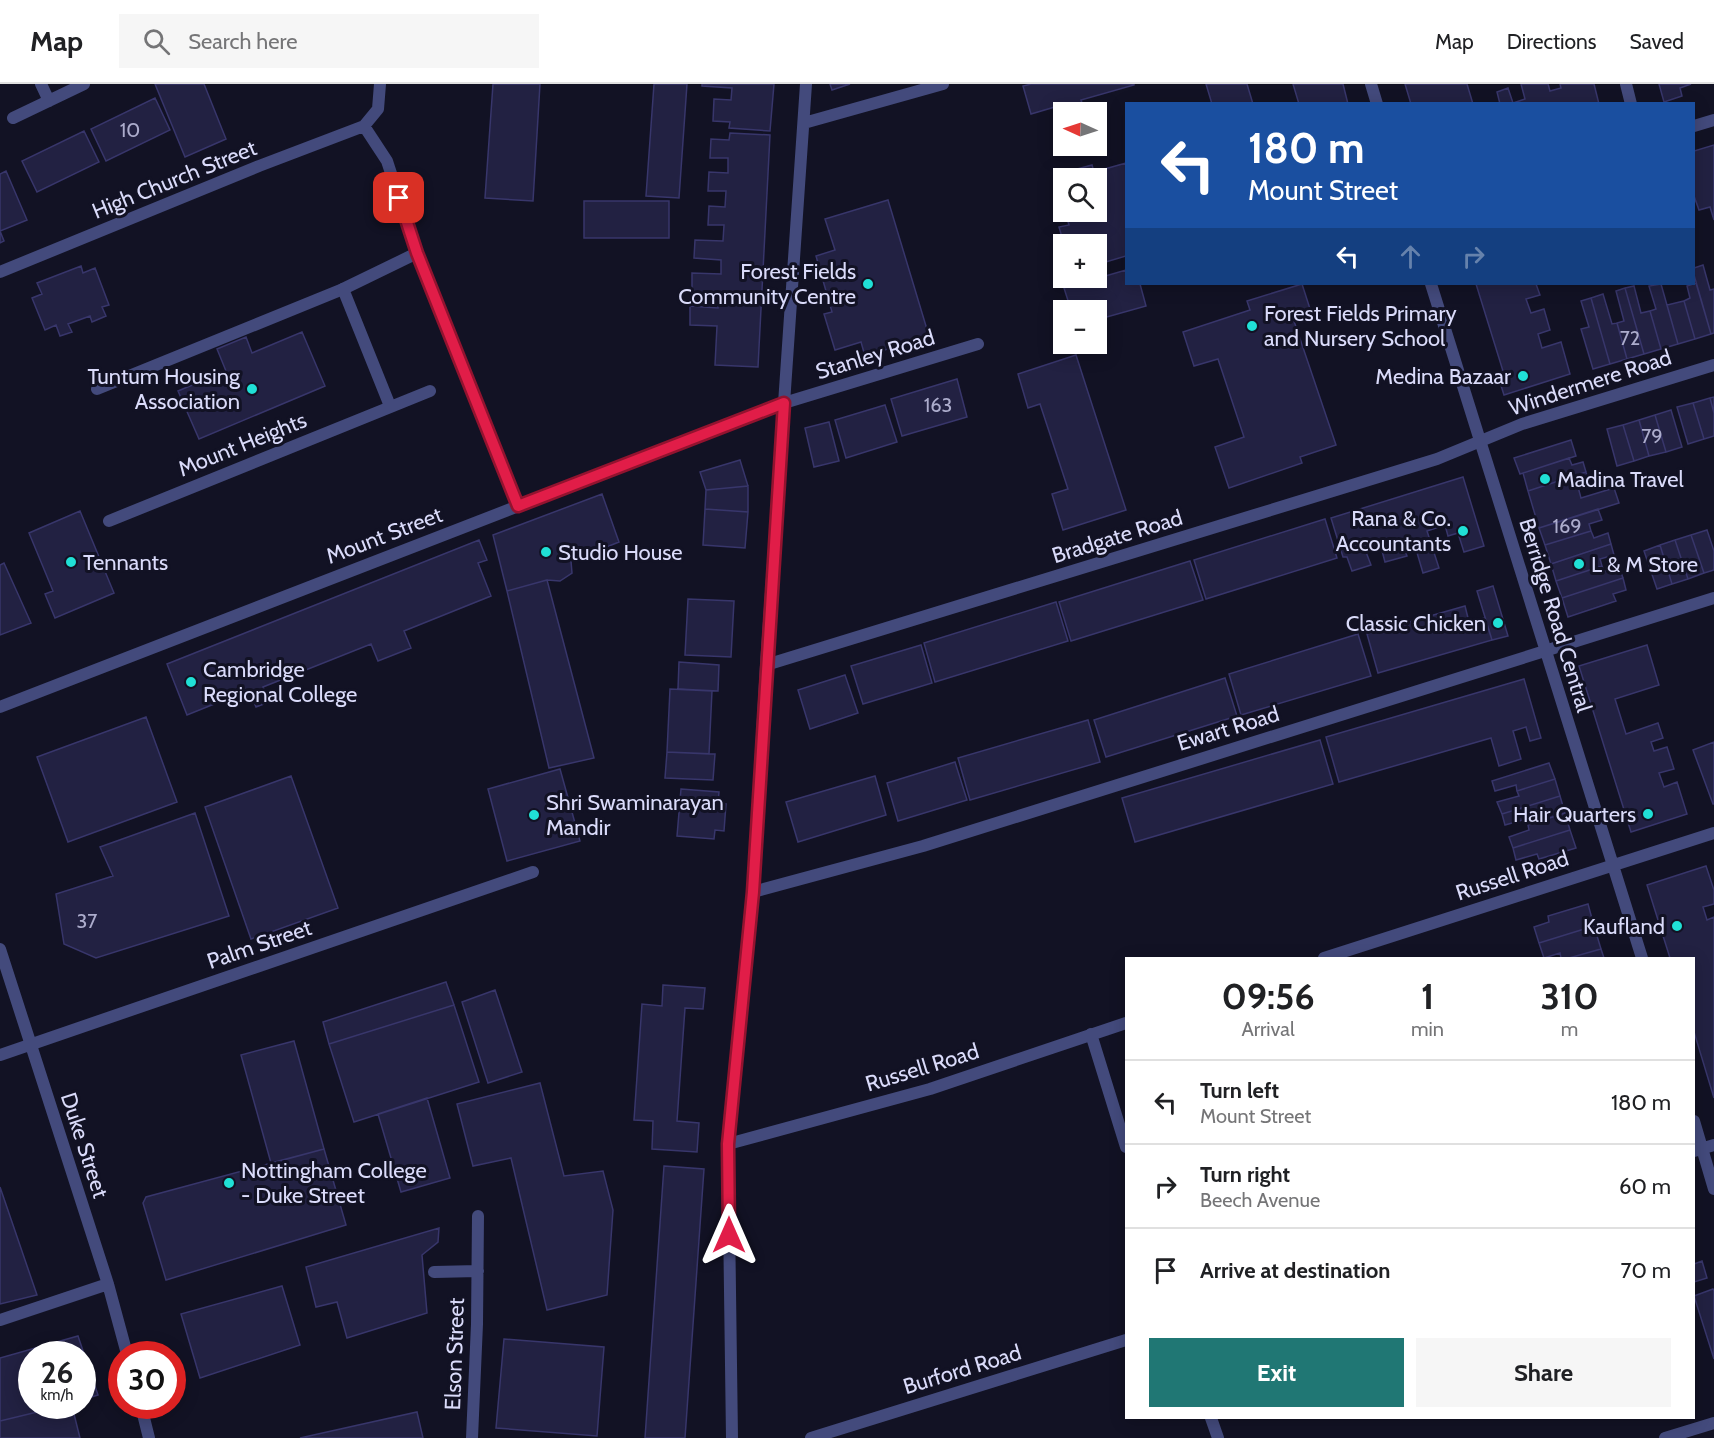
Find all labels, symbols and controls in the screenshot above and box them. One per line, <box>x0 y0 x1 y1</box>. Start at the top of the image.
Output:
search box <box>119 14 539 68</box>
text: Map <box>30 24 83 58</box>
icon: search <box>140 25 173 58</box>
text: Search here <box>188 28 297 55</box>
text: Map <box>1435 29 1474 54</box>
text: Directions <box>1507 29 1596 54</box>
text: Saved <box>1629 29 1684 54</box>
north arrow <box>1053 102 1107 156</box>
map controls <box>1053 102 1107 354</box>
house number: 10 <box>120 118 140 142</box>
text: 180 m <box>1248 122 1364 174</box>
icon: left <box>1149 126 1227 204</box>
street label: High Church Street <box>88 134 261 225</box>
button: search <box>1053 168 1107 222</box>
pin <box>373 172 424 223</box>
text: Mount Street <box>1248 174 1398 207</box>
icon: arrive <box>382 181 415 214</box>
button: + <box>1053 234 1107 288</box>
icon: left <box>1331 240 1364 273</box>
icon: ahead <box>1394 240 1427 273</box>
icon: right <box>1457 240 1490 273</box>
place label: Forest Fields Community Centre <box>678 258 856 310</box>
marker: Forest Fields Community Centre <box>861 277 875 291</box>
button: − <box>1053 300 1107 354</box>
place label: Forest Fields Primary and Nursery School <box>1264 300 1457 352</box>
marker: Forest Fields Primary and Nursery School <box>1245 319 1259 333</box>
street label: Stanley Road <box>812 324 938 385</box>
house number: 72 <box>1620 326 1640 350</box>
street label: Windermere Road <box>1505 343 1675 421</box>
place label: Tuntum Housing Association <box>87 363 241 415</box>
place label: Medina Bazaar <box>1375 363 1511 390</box>
marker: Medina Bazaar <box>1516 369 1530 383</box>
marker: Tuntum Housing Association <box>245 382 259 396</box>
house number: 163 <box>924 393 952 417</box>
street label: Mount Heights <box>174 406 310 482</box>
house number: 79 <box>1641 424 1663 448</box>
place label: Madina Travel <box>1557 466 1685 493</box>
marker: Madina Travel <box>1538 472 1552 486</box>
street label: Mount Street <box>322 501 447 570</box>
street label: Bradgate Road <box>1049 504 1186 569</box>
place label: Rana & Co. Accountants <box>1336 505 1451 557</box>
house number: 169 <box>1552 514 1582 538</box>
street label: Berridge Road Central <box>1513 515 1598 716</box>
marker: Rana & Co. Accountants <box>1456 524 1470 538</box>
place label: Studio House <box>558 539 683 566</box>
marker: Studio House <box>539 545 553 559</box>
place label: Tennants <box>83 549 168 576</box>
place label: L & M Store <box>1591 551 1698 578</box>
marker: Tennants <box>64 555 78 569</box>
marker: L & M Store <box>1572 557 1586 571</box>
place label: Classic Chicken <box>1346 610 1486 637</box>
marker: Classic Chicken <box>1491 616 1505 630</box>
place label: Cambridge Regional College <box>203 656 357 708</box>
marker: Cambridge Regional College <box>184 675 198 689</box>
street label: Ewart Road <box>1174 700 1282 757</box>
place label: Shri Swaminarayan Mandir <box>546 789 724 841</box>
place label: Hair Quarters <box>1513 801 1636 828</box>
marker: Hair Quarters <box>1641 807 1655 821</box>
marker: Shri Swaminarayan Mandir <box>527 808 541 822</box>
street label: Russell Road <box>1452 845 1572 906</box>
house number: 37 <box>77 909 97 933</box>
place label: Kaufland <box>1583 913 1665 940</box>
street label: Palm Street <box>203 914 316 975</box>
marker: Kaufland <box>1670 919 1684 933</box>
text: 09:56 <box>1221 974 1315 1018</box>
text: 1 <box>1421 974 1434 1018</box>
text: 310 <box>1540 974 1599 1018</box>
text: Arrival <box>1241 1017 1295 1041</box>
text: min <box>1411 1017 1444 1041</box>
text: m <box>1561 1017 1578 1041</box>
street label: Russell Road <box>862 1037 982 1098</box>
text: Turn left <box>1200 1077 1279 1104</box>
icon: left <box>1149 1086 1182 1119</box>
street label: Duke Street <box>55 1089 114 1202</box>
text: 180 m <box>1611 1089 1671 1116</box>
text: Mount Street <box>1200 1104 1311 1128</box>
place label: Nottingham College - Duke Street <box>241 1157 427 1209</box>
text: Turn right <box>1200 1161 1290 1188</box>
icon: right <box>1149 1170 1182 1203</box>
text: 60 m <box>1619 1173 1671 1200</box>
marker: Nottingham College - Duke Street <box>222 1176 236 1190</box>
text: Beech Avenue <box>1200 1188 1320 1212</box>
position arrow <box>697 1203 761 1267</box>
icon: arrive <box>1149 1254 1182 1287</box>
text: Arrive at destination <box>1200 1257 1390 1284</box>
text: 70 m <box>1621 1257 1671 1284</box>
street label: Elson Street <box>439 1297 470 1411</box>
button: Exit <box>1149 1338 1404 1407</box>
button: Share <box>1416 1338 1671 1407</box>
street label: Burford Road <box>900 1339 1025 1400</box>
speed limit sign: 30 <box>108 1341 186 1419</box>
text: 26 <box>41 1354 73 1391</box>
text: km/h <box>41 1386 73 1404</box>

